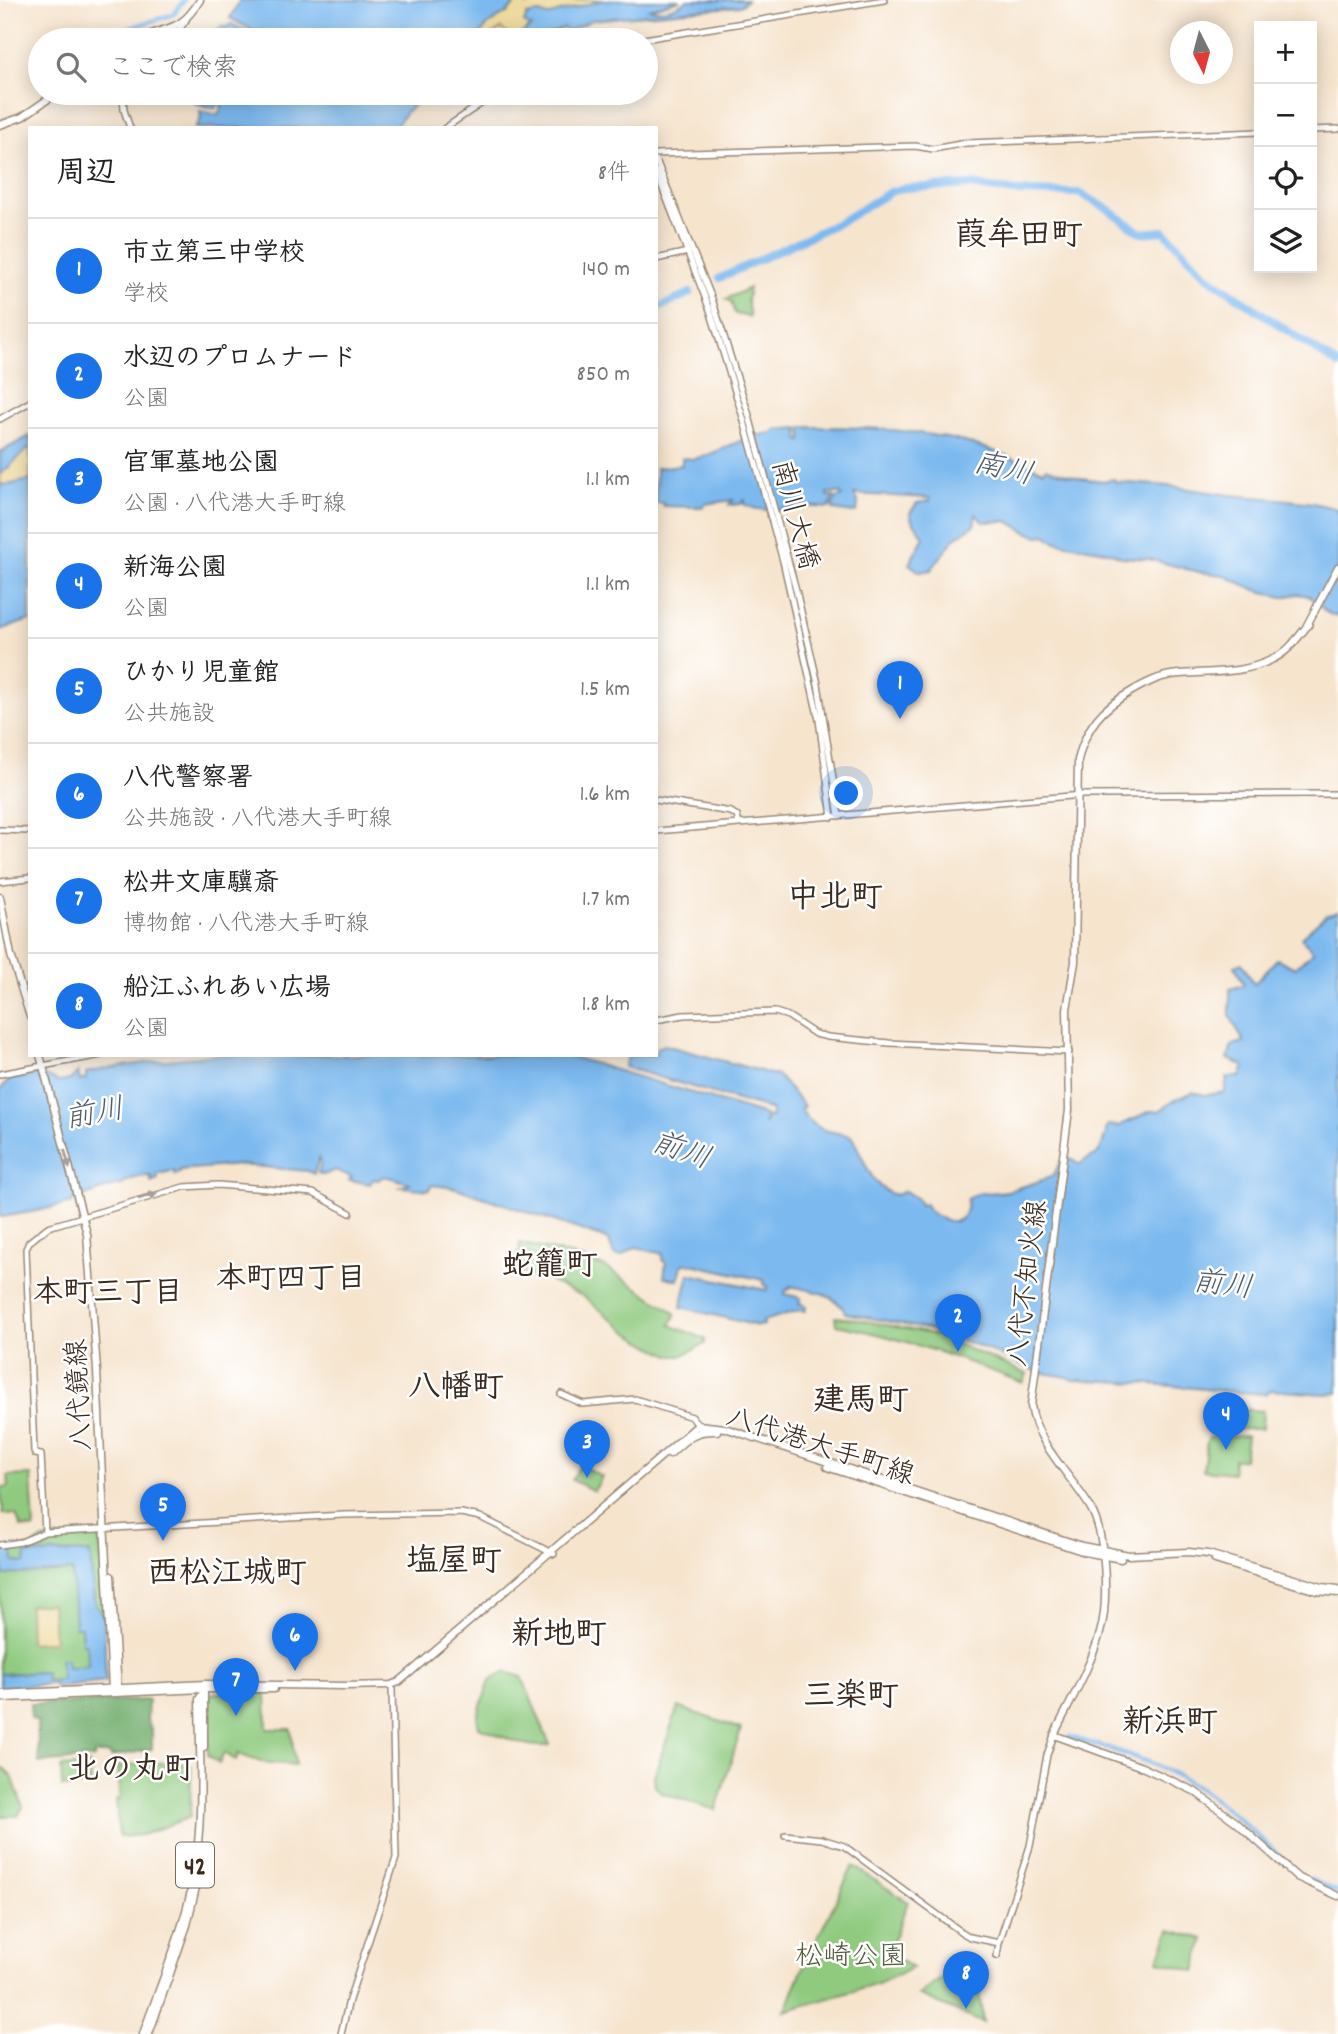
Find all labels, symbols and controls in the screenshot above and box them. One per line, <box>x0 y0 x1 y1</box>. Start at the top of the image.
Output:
north arrow <box>1170 21 1233 84</box>
map controls <box>1254 21 1317 273</box>
button: + <box>1254 21 1317 84</box>
search box <box>28 28 658 105</box>
icon: search <box>52 48 90 86</box>
text: ここで検索 <box>108 51 238 88</box>
button: − <box>1254 84 1317 147</box>
button: locate <box>1254 147 1317 210</box>
text: 周辺 <box>56 154 116 197</box>
text: 8件 <box>598 158 630 191</box>
button: layers <box>1254 210 1317 273</box>
district label: 葭牟田町 <box>955 215 1083 261</box>
text: 市立第三中学校 <box>123 236 305 273</box>
text: 1 <box>76 254 82 287</box>
text: 140 m <box>582 254 630 287</box>
text: 学校 <box>123 279 169 312</box>
text: 水辺のプロムナード <box>123 341 357 378</box>
text: 2 <box>74 359 84 392</box>
text: 850 m <box>577 359 630 392</box>
text: 公園 <box>123 384 169 417</box>
water label: 南川 <box>969 444 1037 499</box>
text: 官軍墓地公園 <box>123 446 279 483</box>
street label: 南川大橋 <box>758 456 826 575</box>
text: 3 <box>74 464 84 497</box>
text: 1.1 km <box>586 464 630 497</box>
text: 公園 · 八代港大手町線 <box>123 489 346 522</box>
text: 新海公園 <box>123 551 227 588</box>
text: 4 <box>74 569 84 602</box>
text: 1.1 km <box>586 569 630 602</box>
text: 公園 <box>123 594 169 627</box>
text: ひかり児童館 <box>123 656 279 693</box>
pin: 1 <box>877 661 923 719</box>
text: 5 <box>74 674 84 707</box>
text: 1.5 km <box>580 674 630 707</box>
text: 公共施設 <box>123 699 215 732</box>
text: 八代警察署 <box>123 761 253 798</box>
your location <box>829 776 863 810</box>
text: 6 <box>73 779 85 812</box>
text: 1.6 km <box>579 779 630 812</box>
text: 公共施設 · 八代港大手町線 <box>123 804 392 837</box>
text: 松井文庫驥斎 <box>123 866 279 903</box>
district label: 中北町 <box>787 877 883 923</box>
text: 7 <box>75 884 83 917</box>
text: 1.7 km <box>582 884 630 917</box>
text: 博物館 · 八代港大手町線 <box>123 909 369 942</box>
text: 船江ふれあい広場 <box>123 971 331 1008</box>
text: 8 <box>74 989 84 1022</box>
text: 1.8 km <box>581 989 630 1022</box>
text: 公園 <box>123 1014 169 1047</box>
water label: 前川 <box>62 1090 128 1143</box>
water label: 前川 <box>645 1123 716 1183</box>
one-way arrow <box>63 1149 73 1170</box>
one-way arrow <box>138 1191 159 1201</box>
street label: 八代不知火線 <box>1000 1198 1060 1369</box>
district label: 蛇籠町 <box>502 1245 598 1291</box>
district label: 本町四丁目 <box>216 1260 366 1303</box>
water label: 前川 <box>1190 1262 1255 1312</box>
district label: 本町三丁目 <box>33 1274 183 1317</box>
pin: 2 <box>935 1294 981 1352</box>
street label: 八代鏡線 <box>59 1338 105 1452</box>
district label: 八幡町 <box>408 1367 504 1413</box>
district label: 建馬町 <box>813 1380 909 1426</box>
pin: 4 <box>1203 1392 1249 1450</box>
street label: 八代港大手町線 <box>720 1399 919 1498</box>
pin: 3 <box>564 1420 610 1478</box>
pin: 5 <box>140 1483 186 1541</box>
district label: 塩屋町 <box>406 1541 502 1587</box>
district label: 西松江城町 <box>147 1553 307 1599</box>
pin: 6 <box>272 1613 318 1671</box>
district label: 新地町 <box>511 1614 607 1660</box>
pin: 7 <box>213 1658 259 1716</box>
district label: 三楽町 <box>803 1676 899 1722</box>
district label: 新浜町 <box>1122 1702 1218 1748</box>
district label: 北の丸町 <box>68 1749 196 1795</box>
road number: 42 <box>176 1842 214 1888</box>
park label: 松崎公園 <box>795 1939 907 1979</box>
pin: 8 <box>943 1951 989 2009</box>

